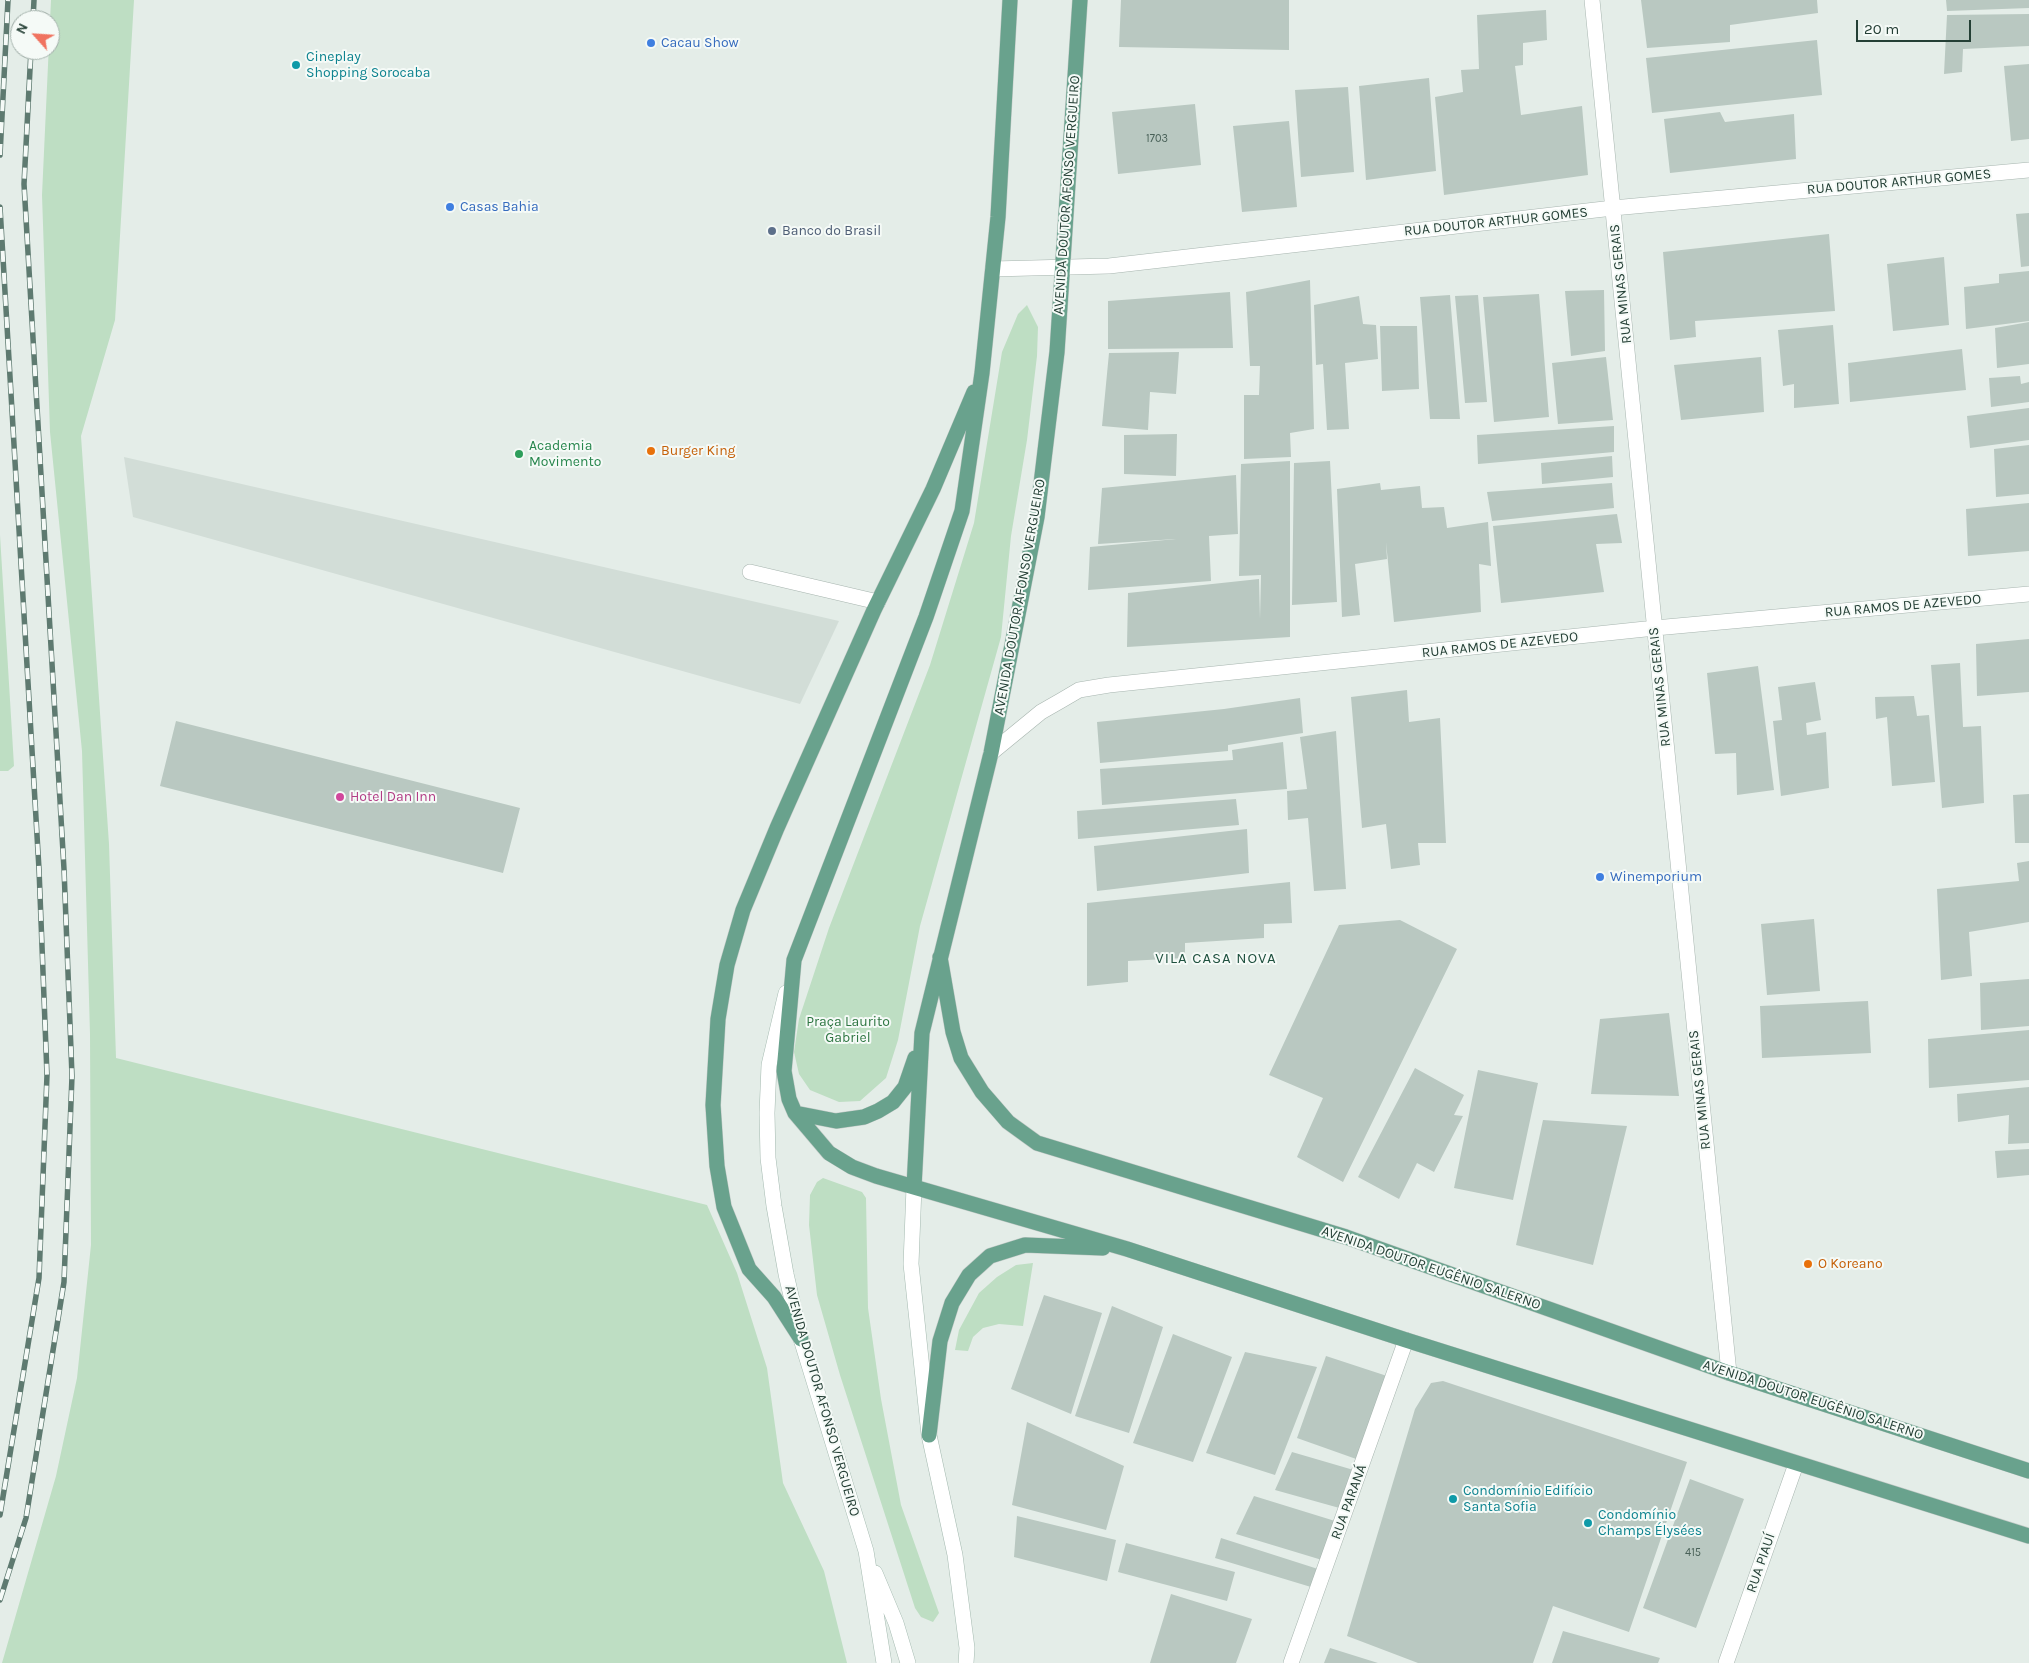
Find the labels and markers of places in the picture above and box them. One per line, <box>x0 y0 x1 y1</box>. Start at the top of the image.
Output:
place label: Cacau Show <box>661 35 739 51</box>
marker: Cacau Show <box>645 37 657 49</box>
place label: Cineplay Shopping Sorocaba <box>306 49 431 82</box>
marker: Cineplay Shopping Sorocaba <box>290 59 302 71</box>
place label: Casas Bahia <box>460 199 539 215</box>
marker: Casas Bahia <box>444 201 456 213</box>
place label: Banco do Brasil <box>782 223 881 239</box>
marker: Banco do Brasil <box>766 225 778 237</box>
place label: Academia Movimento <box>529 438 601 471</box>
place label: Burger King <box>661 443 736 459</box>
marker: Burger King <box>645 445 657 457</box>
marker: Academia Movimento <box>513 448 525 460</box>
place label: Hotel Dan Inn <box>350 789 436 805</box>
marker: Hotel Dan Inn <box>334 791 346 803</box>
place label: Winemporium <box>1610 869 1702 885</box>
marker: Winemporium <box>1594 871 1606 883</box>
place label: O Koreano <box>1818 1256 1883 1272</box>
marker: O Koreano <box>1802 1258 1814 1270</box>
place label: Condomínio Edifício Santa Sofia <box>1463 1483 1593 1515</box>
marker: Condomínio Edifício Santa Sofia <box>1447 1493 1459 1505</box>
place label: Condomínio Champs Élysées <box>1598 1507 1702 1540</box>
marker: Condomínio Champs Élysées <box>1582 1517 1594 1529</box>

